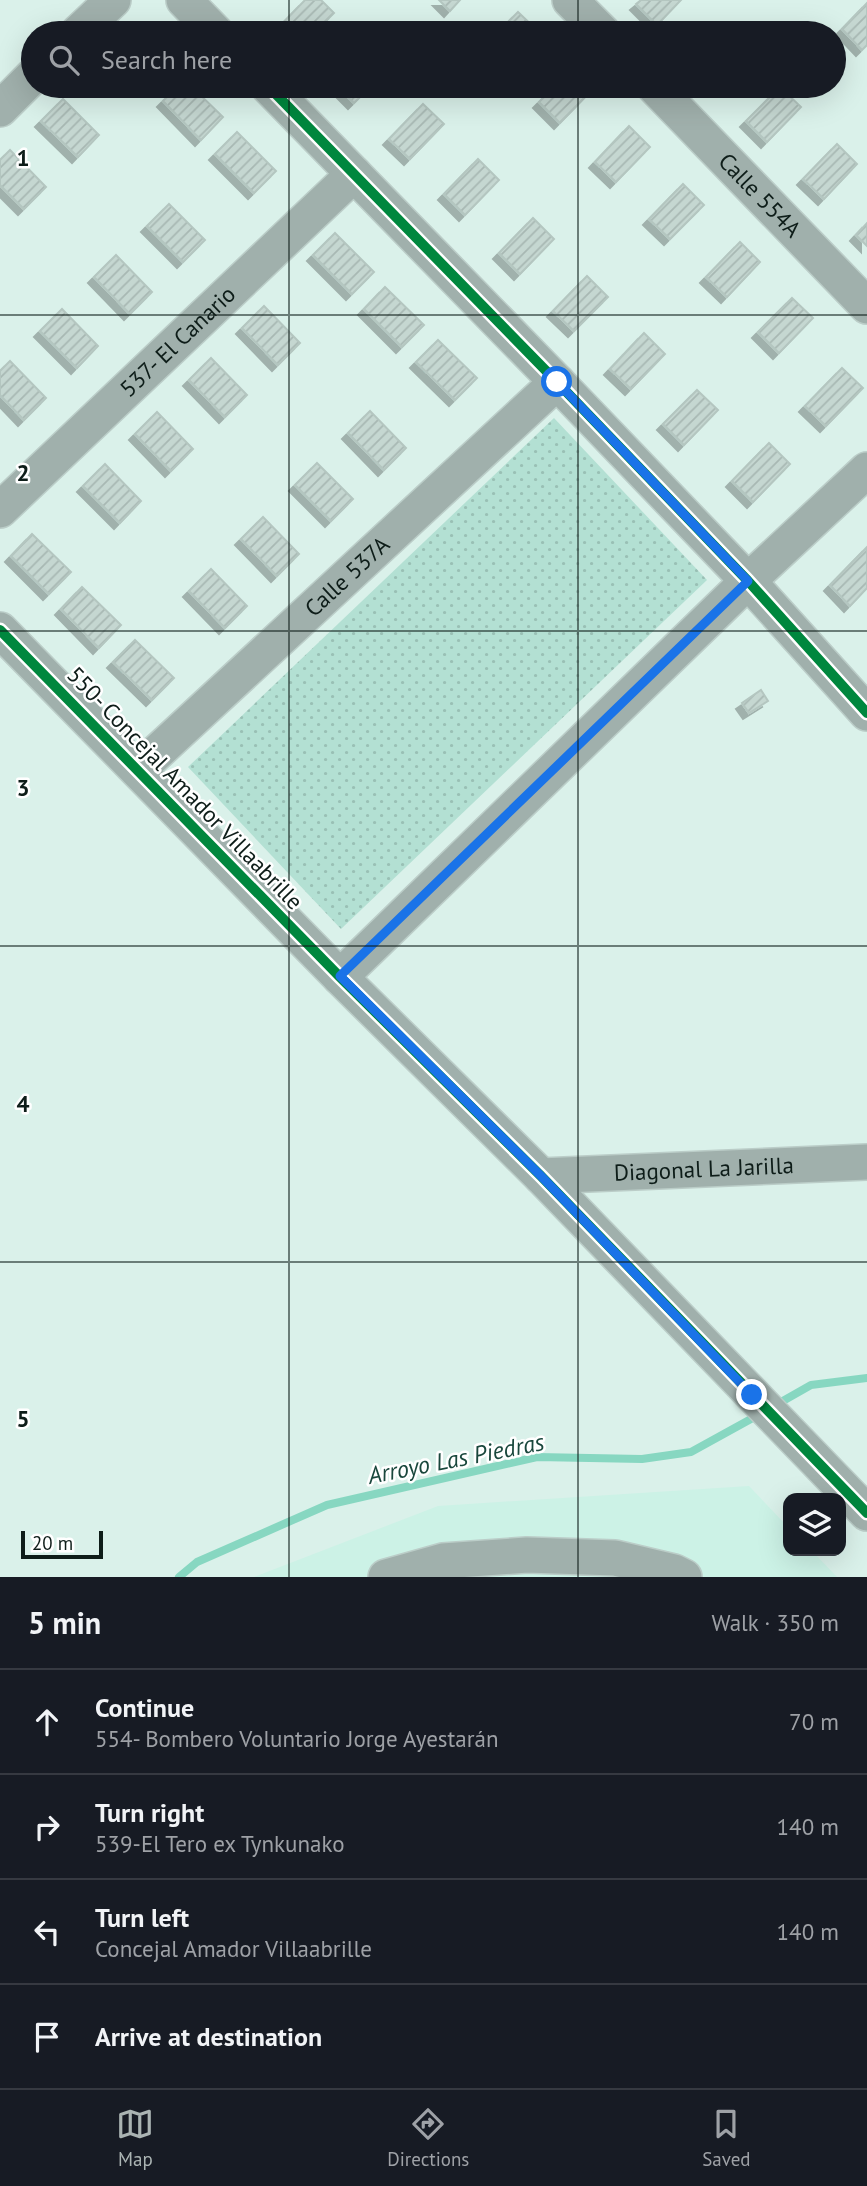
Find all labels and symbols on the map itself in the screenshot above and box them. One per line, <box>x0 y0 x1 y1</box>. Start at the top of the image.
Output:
text: 1 <box>16 143 30 172</box>
street label: Calle 554A <box>713 146 808 244</box>
street label: 537- El Canario <box>114 279 241 403</box>
route start <box>541 366 572 397</box>
text: 2 <box>16 458 30 487</box>
street label: Calle 537A <box>298 529 396 622</box>
street label: 550- Concejal Amador Villaabrille <box>61 660 309 915</box>
text: 3 <box>16 773 30 802</box>
text: 4 <box>16 1089 30 1118</box>
street label: Diagonal La Jarilla <box>613 1150 794 1187</box>
route end <box>736 1379 767 1410</box>
text: 5 <box>16 1404 30 1433</box>
water label: Arroyo Las Piedras <box>364 1426 547 1491</box>
scale bar <box>21 1528 103 1560</box>

